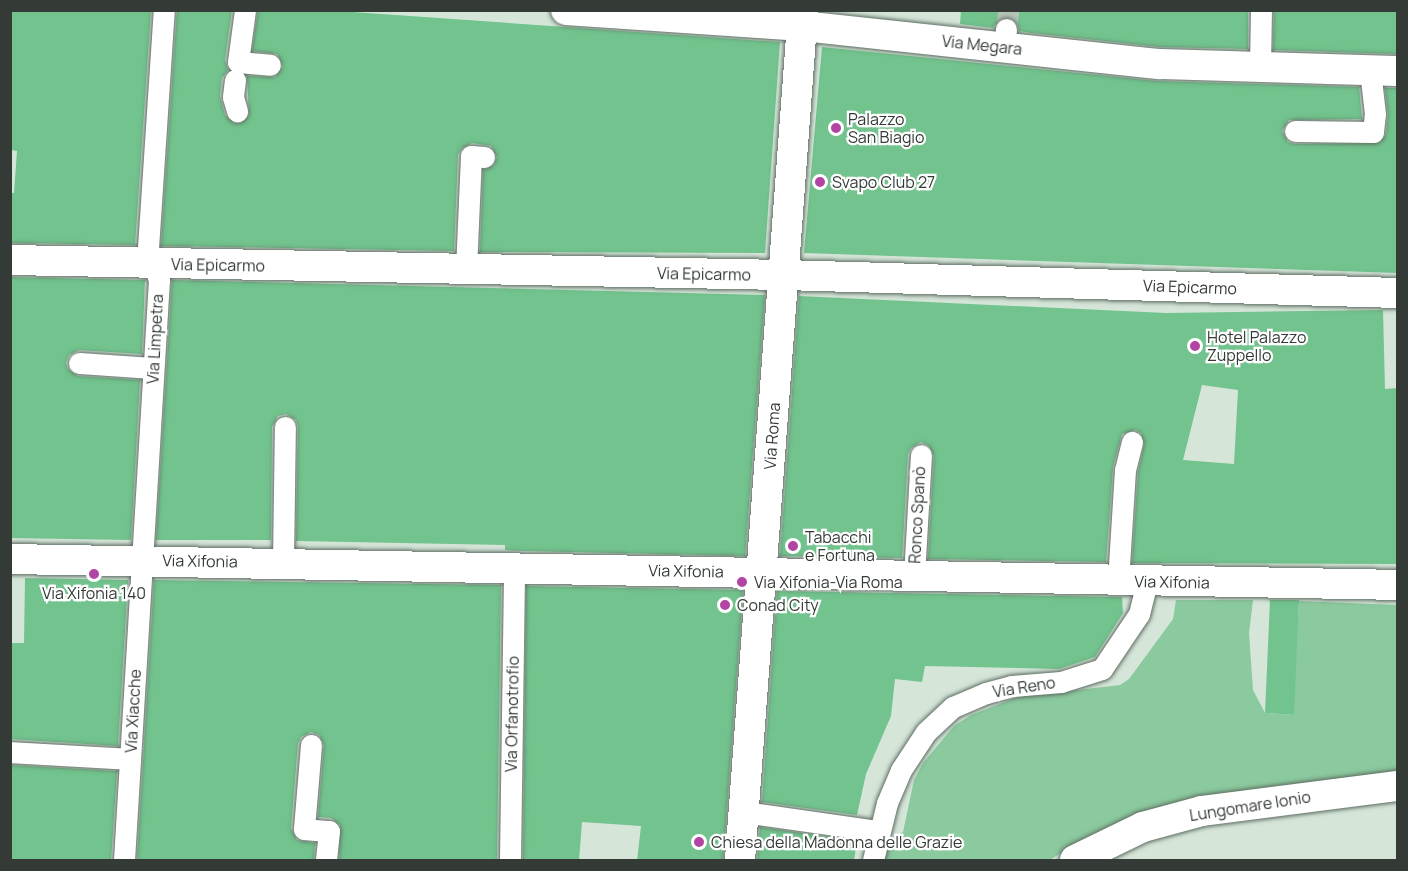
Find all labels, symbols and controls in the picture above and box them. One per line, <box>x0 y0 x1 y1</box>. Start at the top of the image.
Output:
street label: Via Megara <box>941 31 1023 59</box>
place label: Palazzo San Biagio <box>848 109 925 147</box>
marker: Palazzo San Biagio <box>829 121 843 135</box>
place label: Svapo Club 27 <box>832 172 935 192</box>
marker: Svapo Club 27 <box>813 175 827 189</box>
street label: Via Epicarmo <box>171 255 265 275</box>
street label: Via Epicarmo <box>657 264 751 284</box>
street label: Via Epicarmo <box>1143 276 1237 298</box>
street label: Via Limpetra <box>143 293 167 385</box>
place label: Hotel Palazzo Zuppello <box>1207 327 1306 365</box>
marker: Hotel Palazzo Zuppello <box>1188 339 1202 353</box>
street label: Via Roma <box>760 402 784 470</box>
street label: Ronco Spanò <box>905 466 929 564</box>
place label: Tabacchi e Fortuna <box>805 527 875 565</box>
marker: Tabacchi e Fortuna <box>786 539 800 553</box>
street label: Via Xifonia <box>162 551 238 571</box>
street label: Via Xifonia <box>648 561 724 581</box>
marker: Via Xifonia 140 <box>87 567 101 581</box>
place label: Via Xifonia-Via Roma <box>754 572 903 592</box>
street label: Via Xifonia <box>1134 572 1210 592</box>
marker: Via Xifonia-Via Roma <box>735 575 749 589</box>
place label: Via Xifonia 140 <box>42 583 146 603</box>
place label: Conad City <box>737 595 819 615</box>
marker: Conad City <box>718 598 732 612</box>
street label: Via Orfanotrofio <box>501 656 523 772</box>
street label: Via Xiacche <box>121 669 145 753</box>
street label: Via Reno <box>991 673 1057 701</box>
street label: Lungomare Ionio <box>1188 787 1312 825</box>
place label: Chiesa della Madonna delle Grazie <box>711 832 962 852</box>
marker: Chiesa della Madonna delle Grazie <box>692 835 706 849</box>

